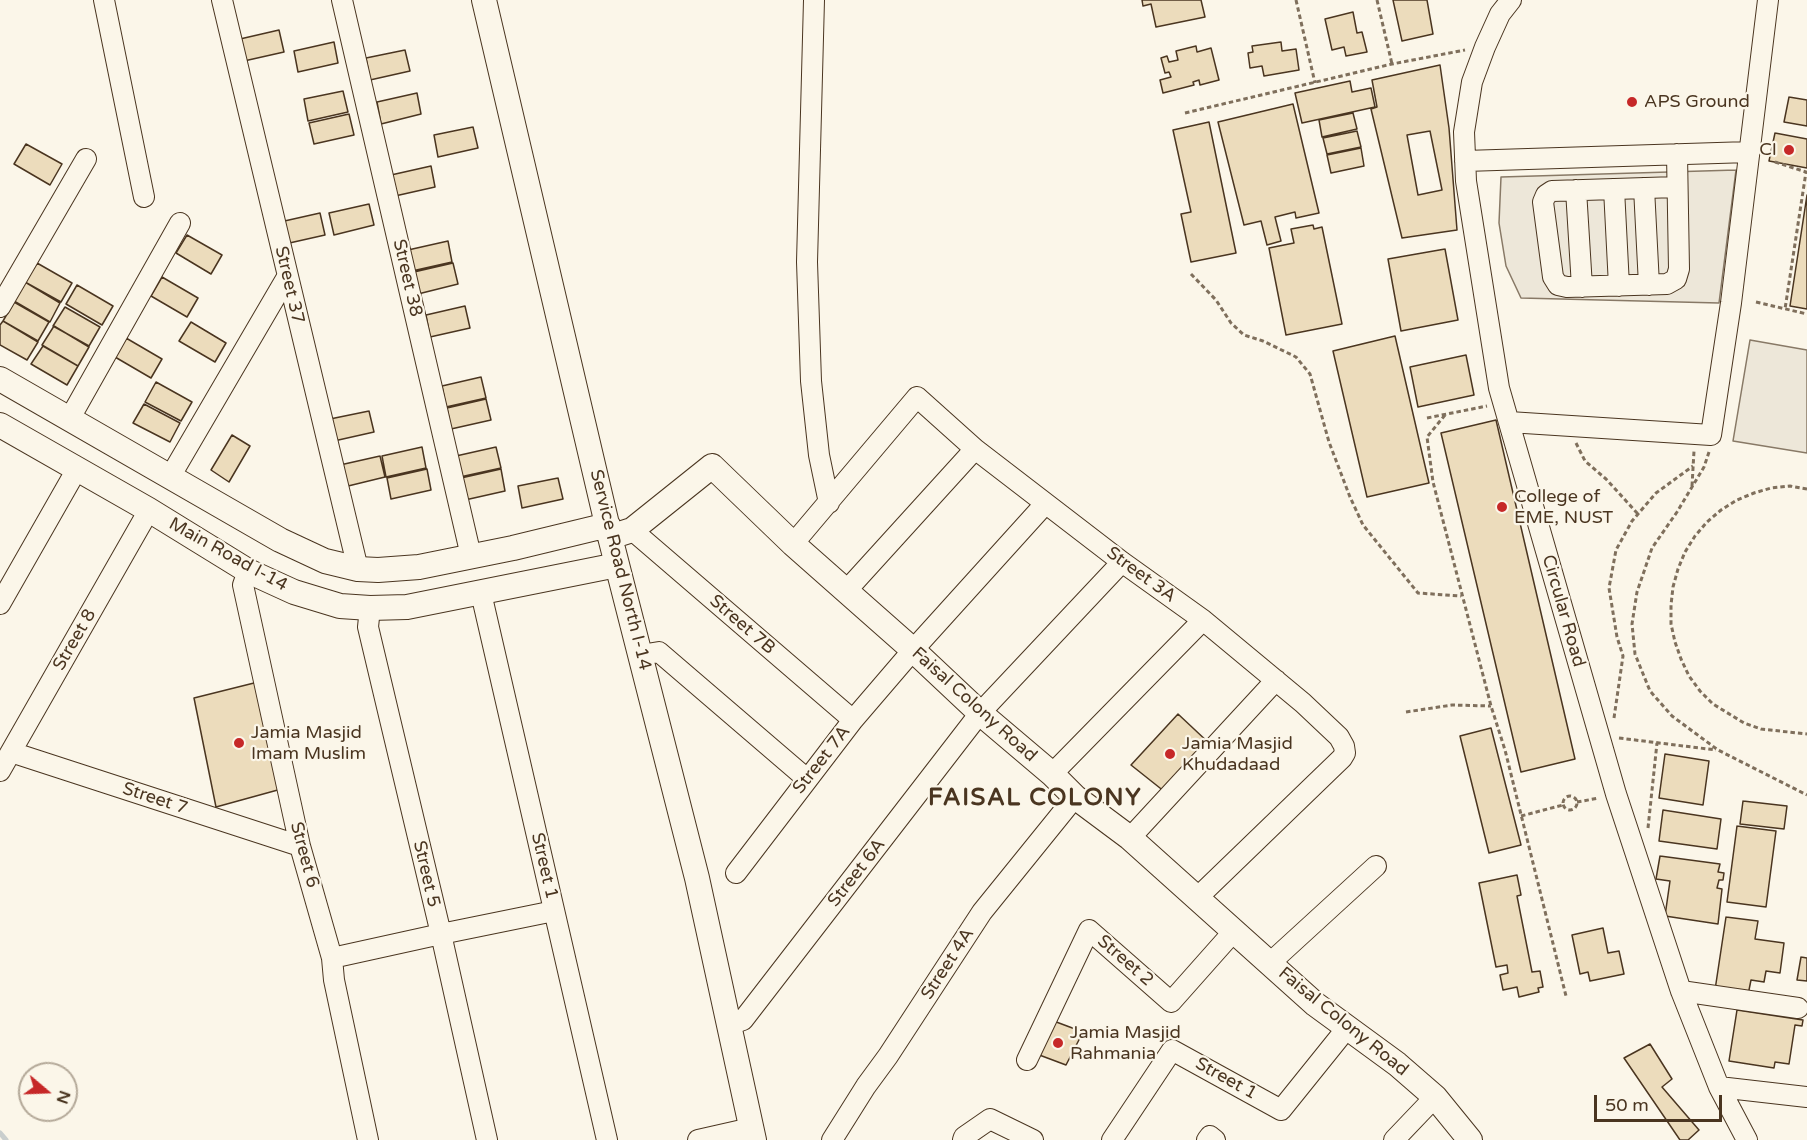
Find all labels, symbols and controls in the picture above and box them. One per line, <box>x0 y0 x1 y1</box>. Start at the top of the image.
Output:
place label: APS Ground <box>1644 91 1750 113</box>
marker: APS Ground <box>1625 95 1639 109</box>
place label: CI <box>1759 139 1777 161</box>
marker: CI <box>1782 143 1796 157</box>
street label: Street 38 <box>388 237 426 319</box>
street label: Street 37 <box>270 244 308 326</box>
street label: Service Road North I-14 <box>585 467 655 673</box>
place label: College of EME, NUST <box>1514 486 1613 528</box>
marker: College of EME, NUST <box>1495 500 1509 514</box>
street label: Main Road I-14 <box>165 513 291 597</box>
street label: Street 3A <box>1102 542 1180 608</box>
street label: Circular Road <box>1537 552 1589 670</box>
street label: Street 7B <box>705 591 779 659</box>
street label: Street 8 <box>49 605 101 675</box>
street label: Faisal Colony Road <box>907 643 1041 767</box>
street label: Street 7A <box>789 721 855 799</box>
place label: Jamia Masjid Imam Muslim <box>251 722 366 764</box>
place label: Jamia Masjid Khudadaad <box>1182 733 1293 776</box>
marker: Jamia Masjid Imam Muslim <box>232 736 246 750</box>
marker: Jamia Masjid Khudadaad <box>1163 747 1177 761</box>
street label: Street 7 <box>120 778 190 820</box>
district label: FAISAL COLONY <box>928 785 1142 813</box>
street label: Street 6 <box>285 820 323 890</box>
street label: Street 1 <box>526 831 562 901</box>
street label: Street 6A <box>824 834 890 912</box>
street label: Street 5 <box>408 839 444 909</box>
street label: Street 4A <box>917 924 979 1004</box>
street label: Street 2 <box>1092 931 1158 991</box>
street label: Faisal Colony Road <box>1274 963 1412 1081</box>
place label: Jamia Masjid Rahmania <box>1070 1022 1181 1064</box>
marker: Jamia Masjid Rahmania <box>1051 1036 1065 1050</box>
street label: Street 1 <box>1191 1053 1261 1105</box>
north arrow <box>18 1062 78 1122</box>
scale bar <box>1597 1083 1724 1121</box>
text: N <box>52 1088 75 1107</box>
text: 50 m <box>1605 1094 1649 1116</box>

